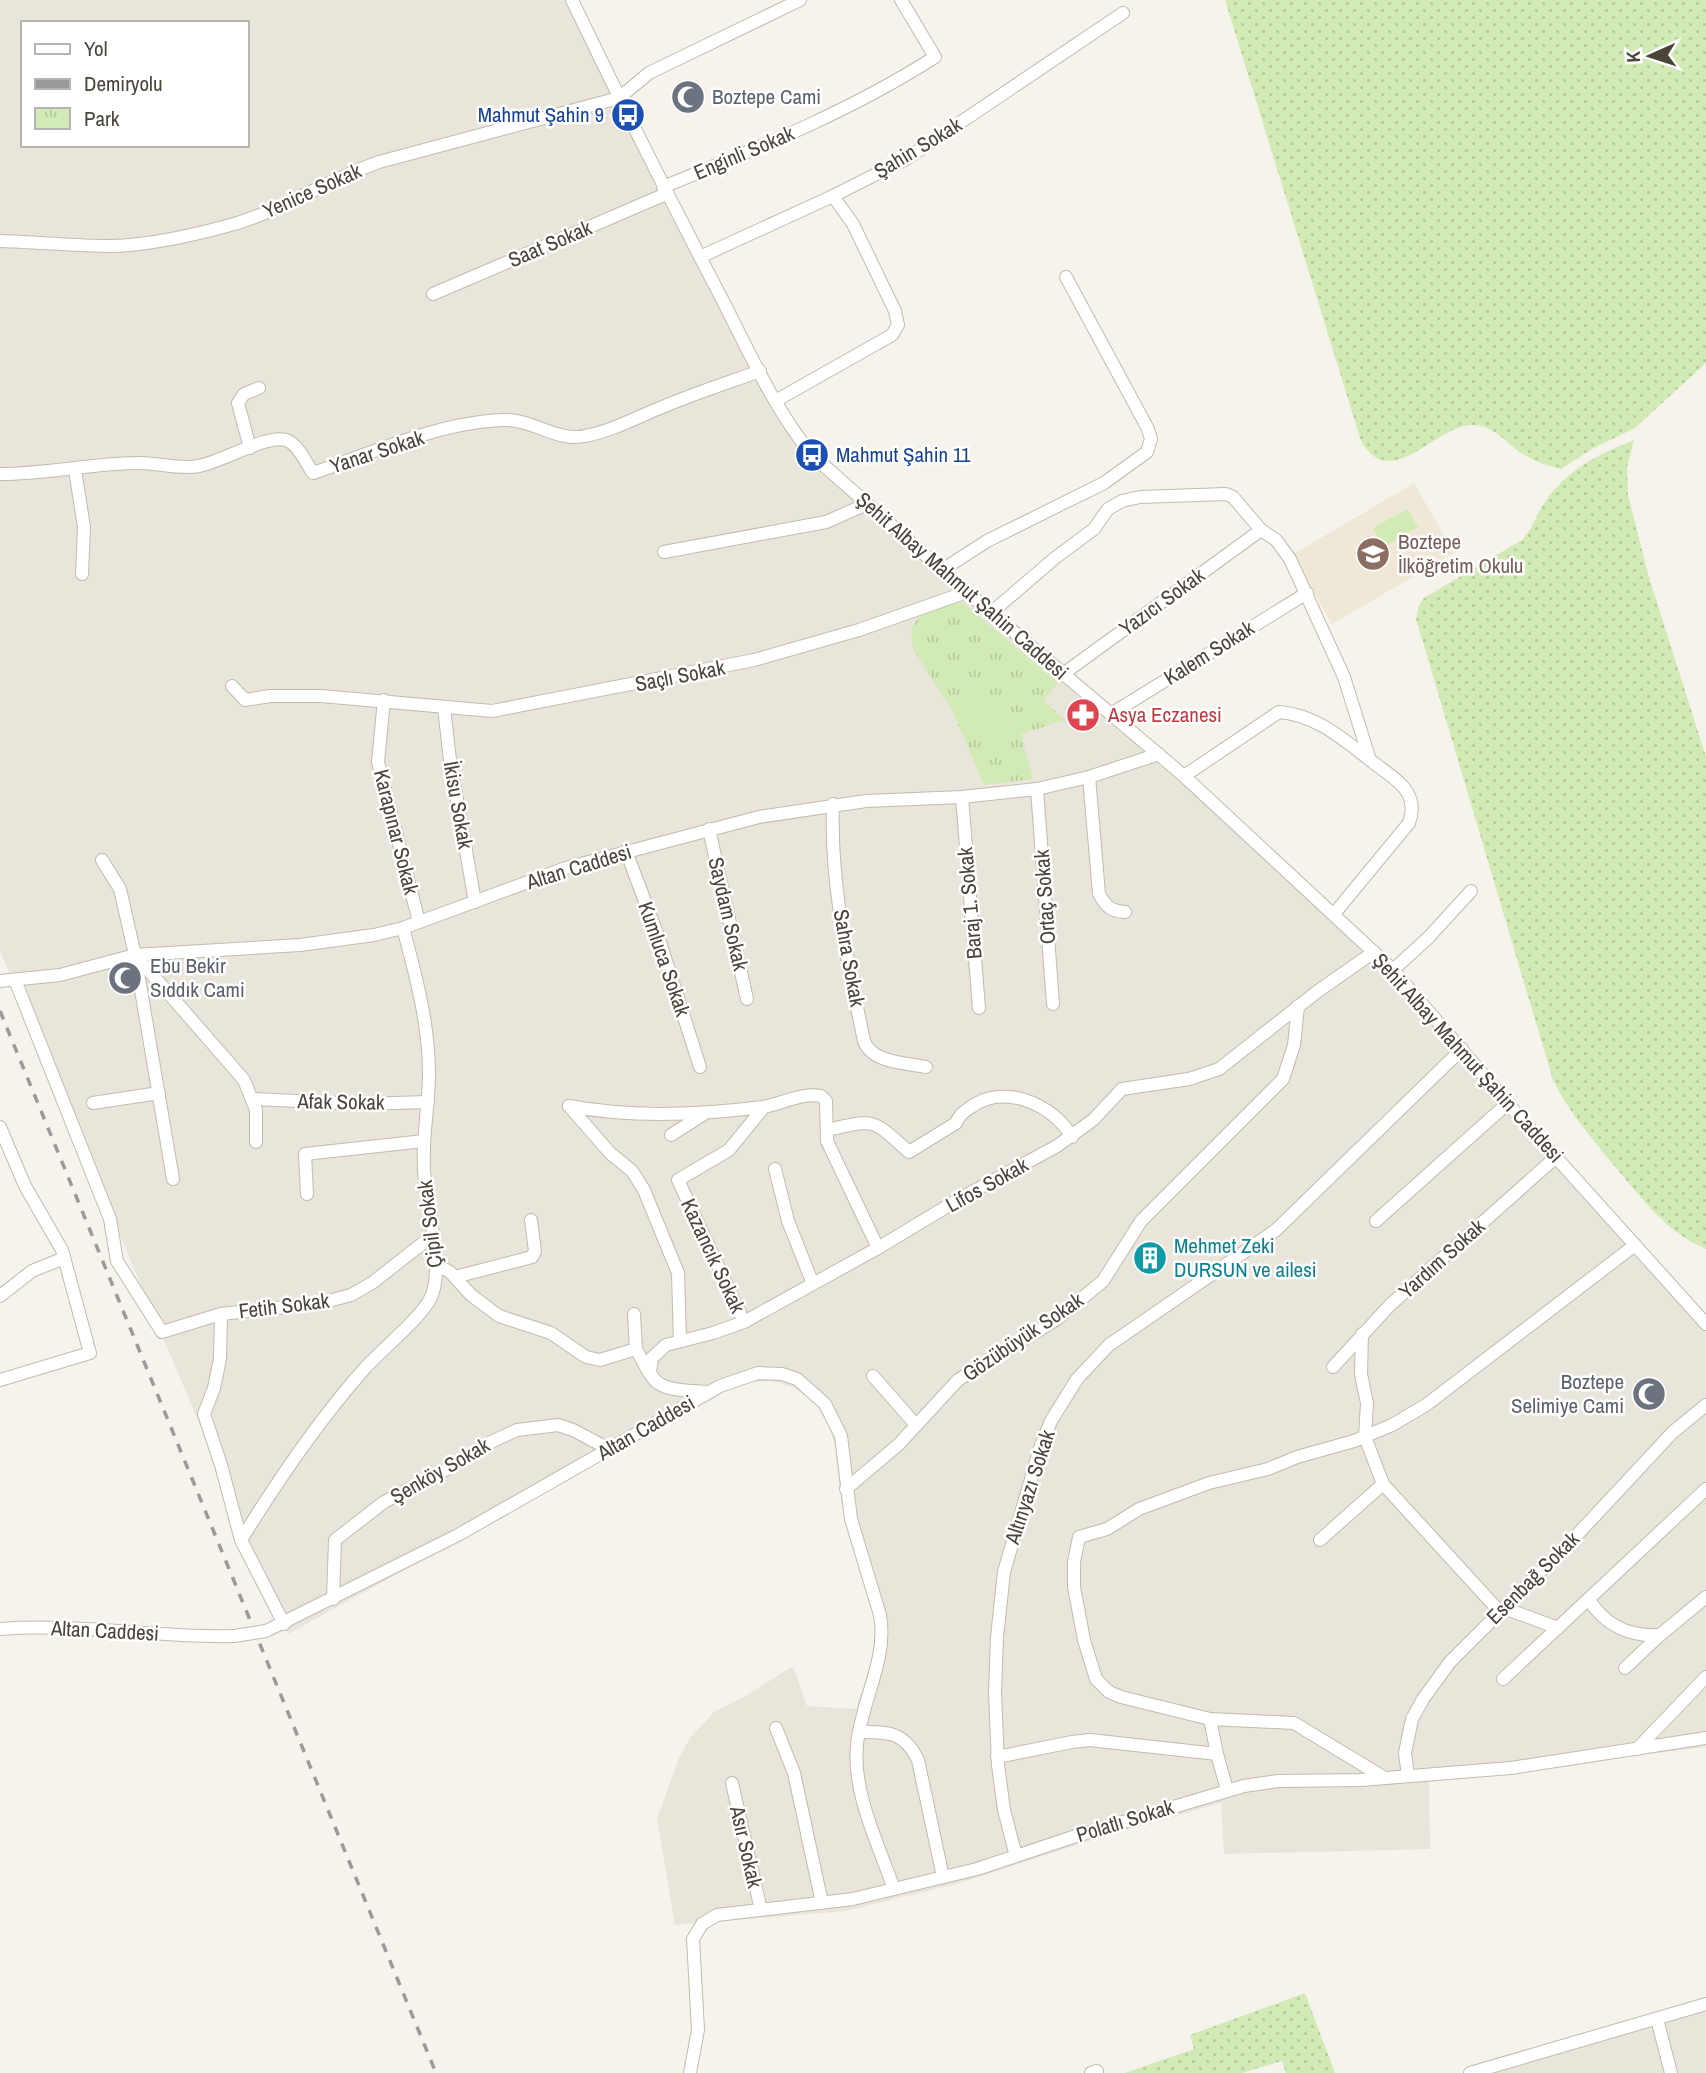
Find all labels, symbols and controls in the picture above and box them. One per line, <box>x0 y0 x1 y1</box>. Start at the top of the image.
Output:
legend <box>21 21 248 147</box>
north arrow <box>1615 21 1685 91</box>
text: Yol <box>84 34 108 63</box>
text: K <box>1620 50 1646 63</box>
text: Demiryolu <box>84 69 162 98</box>
mosque icon: Boztepe Cami <box>669 78 707 116</box>
place label: Boztepe Cami <box>712 82 821 111</box>
bus stop icon: Mahmut Şahin 9 <box>609 96 647 134</box>
place label: Mahmut Şahin 9 <box>478 100 604 129</box>
text: Park <box>84 104 120 133</box>
street label: Şahin Sokak <box>868 110 967 185</box>
street label: Enginli Sokak <box>689 118 799 187</box>
street label: Yenice Sokak <box>258 156 366 225</box>
street label: Saat Sokak <box>504 213 596 274</box>
street label: Yanar Sokak <box>326 423 428 480</box>
bus stop icon: Mahmut Şahin 11 <box>793 436 831 474</box>
place label: Mahmut Şahin 11 <box>836 440 971 469</box>
street label: Şehit Albay Mahmut Şahin Caddesi <box>850 485 1075 686</box>
place label: Boztepe İlköğretim Okulu <box>1398 527 1523 580</box>
school or university icon: Boztepe İlköğretim Okulu <box>1354 535 1392 573</box>
street label: Yazıcı Sokak <box>1113 560 1211 642</box>
street label: Kalem Sokak <box>1158 613 1260 692</box>
street label: Saçlı Sokak <box>633 653 728 698</box>
pharmacy icon: Asya Eczanesi <box>1064 696 1102 734</box>
place label: Asya Eczanesi <box>1107 700 1222 729</box>
street label: İkisu Sokak <box>436 759 481 852</box>
street label: Karapınar Sokak <box>367 766 426 898</box>
street label: Altan Caddesi <box>522 837 635 896</box>
street label: Baraj 1. Sokak <box>950 846 989 960</box>
street label: Ortaç Sokak <box>1027 848 1062 945</box>
street label: Saydam Sokak <box>701 854 756 974</box>
street label: Kumluca Sokak <box>631 898 698 1020</box>
street label: Sahra Sokak <box>827 907 872 1009</box>
street label: Şehit Albay Mahmut Şahin Caddesi <box>1366 947 1570 1169</box>
place label: Ebu Bekir Sıddık Cami <box>150 951 245 1004</box>
mosque icon: Ebu Bekir Sıddık Cami <box>106 959 144 997</box>
street label: Afak Sokak <box>296 1086 385 1117</box>
street label: Lifos Sokak <box>940 1150 1033 1219</box>
street label: Çipil Sokak <box>410 1178 449 1270</box>
street label: Kazancık Sokak <box>674 1194 753 1318</box>
street label: Yardım Sokak <box>1392 1212 1491 1305</box>
place label: Mehmet Zeki DURSUN ve ailesi <box>1174 1231 1317 1284</box>
building icon: Mehmet Zeki DURSUN ve ailesi <box>1131 1239 1169 1277</box>
street label: Gözübüyük Sokak <box>957 1285 1089 1388</box>
street label: Fetih Sokak <box>237 1286 331 1325</box>
place label: Boztepe Selimiye Cami <box>1511 1367 1624 1420</box>
mosque icon: Boztepe Selimiye Cami <box>1630 1375 1668 1413</box>
street label: Altan Caddesi <box>591 1388 700 1468</box>
street label: Altınyazı Sokak <box>997 1426 1062 1549</box>
street label: Şenköy Sokak <box>385 1430 495 1511</box>
street label: Esenbağ Sokak <box>1480 1524 1586 1631</box>
street label: Altan Caddesi <box>49 1613 160 1648</box>
street label: Polatlı Sokak <box>1073 1792 1178 1849</box>
street label: Asır Sokak <box>723 1802 770 1891</box>

